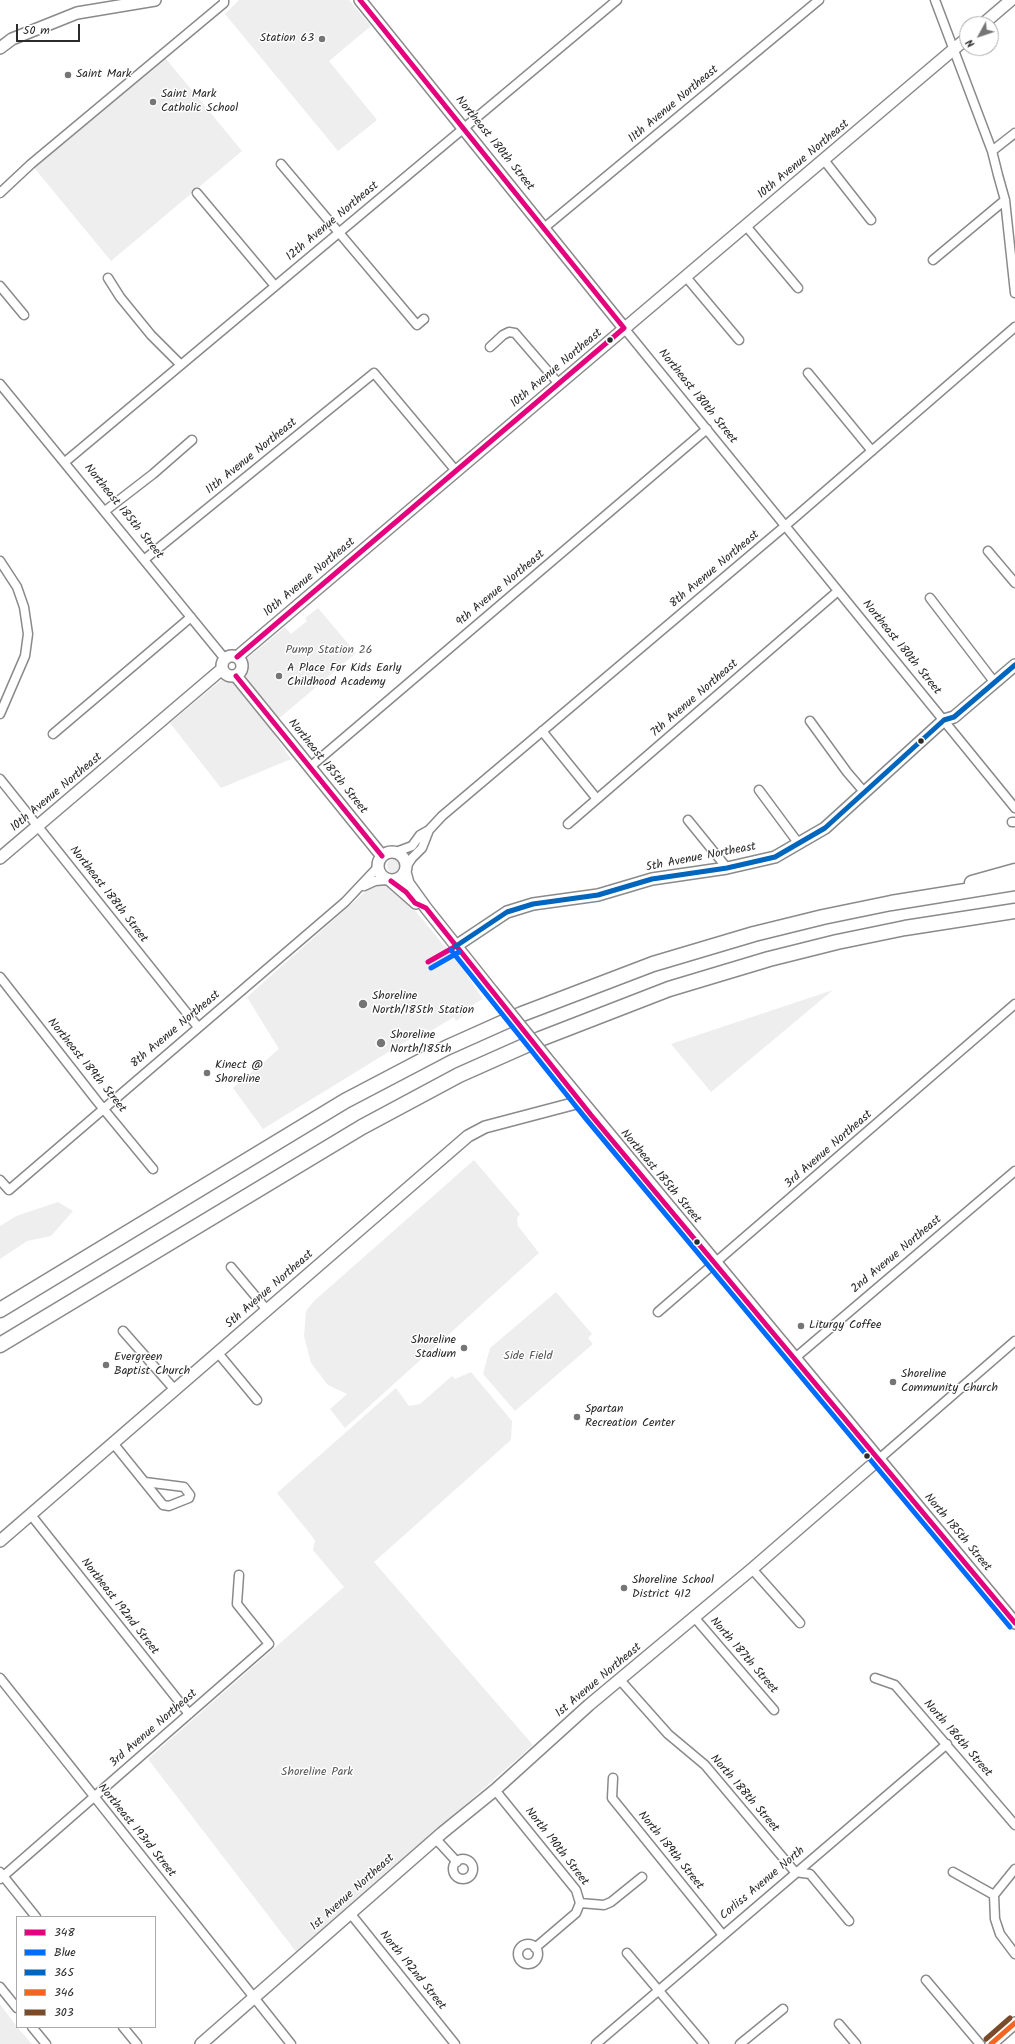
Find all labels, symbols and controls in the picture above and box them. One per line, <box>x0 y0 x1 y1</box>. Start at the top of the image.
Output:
scale bar <box>18 16 82 42</box>
north arrow <box>959 16 999 56</box>
text: 50 m <box>23 21 50 40</box>
place label: Station 63 <box>260 32 314 46</box>
marker: Station 63 <box>317 34 327 44</box>
text: N <box>961 35 980 52</box>
street label: 11th Avenue Northeast <box>626 63 722 147</box>
place label: Saint Mark <box>76 68 131 82</box>
marker: Saint Mark <box>63 70 73 80</box>
place label: Saint Mark Catholic School <box>161 88 238 116</box>
street label: Northeast 180th Street <box>451 94 537 194</box>
marker: Saint Mark Catholic School <box>148 97 158 107</box>
street label: 10th Avenue Northeast <box>755 117 853 203</box>
street label: 12th Avenue Northeast <box>284 179 382 265</box>
street label: 10th Avenue Northeast <box>508 326 606 412</box>
unlabelled marker <box>605 335 615 345</box>
street label: Northeast 180th Street <box>654 347 740 447</box>
street label: 11th Avenue Northeast <box>204 416 300 498</box>
street label: Northeast 185th Street <box>80 462 166 562</box>
street label: 8th Avenue Northeast <box>667 528 763 612</box>
street label: 10th Avenue Northeast <box>261 535 359 621</box>
street label: 9th Avenue Northeast <box>454 548 548 630</box>
street label: Northeast 180th Street <box>858 598 944 698</box>
park label: Pump Station 26 <box>286 644 372 658</box>
street label: 7th Avenue Northeast <box>648 657 742 741</box>
place label: A Place For Kids Early Childhood Academy <box>287 662 401 690</box>
marker: A Place For Kids Early Childhood Academy <box>274 671 284 681</box>
street label: Northeast 185th Street <box>284 717 370 817</box>
unlabelled marker <box>916 736 926 746</box>
street label: 10th Avenue Northeast <box>8 750 106 836</box>
street label: 5th Avenue Northeast <box>645 840 757 876</box>
street label: Northeast 188th Street <box>66 844 150 946</box>
street label: 8th Avenue Northeast <box>128 988 224 1072</box>
place label: Shoreline North/185th Station <box>372 990 474 1018</box>
marker: Shoreline North/185th Station <box>357 998 369 1010</box>
street label: Northeast 189th Street <box>43 1016 129 1116</box>
place label: Shoreline North/185th <box>390 1029 451 1057</box>
marker: Shoreline North/185th <box>375 1037 387 1049</box>
place label: Kinect @ Shoreline <box>215 1059 263 1087</box>
marker: Kinect @ Shoreline <box>202 1068 212 1078</box>
street label: 3rd Avenue Northeast <box>782 1108 876 1192</box>
street label: Northeast 185th Street <box>617 1127 703 1227</box>
street label: 2nd Avenue Northeast <box>849 1213 945 1297</box>
unlabelled marker <box>692 1237 702 1247</box>
street label: 5th Avenue Northeast <box>223 1248 317 1332</box>
place label: Liturgy Coffee <box>809 1319 881 1333</box>
marker: Liturgy Coffee <box>796 1321 806 1331</box>
place label: Shoreline Stadium <box>411 1334 456 1362</box>
marker: Shoreline Stadium <box>459 1343 469 1353</box>
park label: Side Field <box>504 1350 552 1364</box>
place label: Evergreen Baptist Church <box>114 1351 190 1379</box>
marker: Evergreen Baptist Church <box>101 1360 111 1370</box>
place label: Shoreline Community Church <box>901 1368 998 1396</box>
marker: Shoreline Community Church <box>888 1377 898 1387</box>
place label: Spartan Recreation Center <box>585 1403 675 1431</box>
marker: Spartan Recreation Center <box>572 1412 582 1422</box>
unlabelled marker <box>862 1451 872 1461</box>
street label: North 185th Street <box>920 1491 994 1575</box>
street label: Northeast 192nd Street <box>77 1556 161 1658</box>
place label: Shoreline School District 412 <box>632 1574 714 1602</box>
marker: Shoreline School District 412 <box>619 1583 629 1593</box>
street label: North 187th Street <box>706 1615 780 1697</box>
street label: 1st Avenue Northeast <box>553 1641 645 1721</box>
street label: 3rd Avenue Northeast <box>107 1687 201 1771</box>
street label: North 186th Street <box>920 1698 994 1780</box>
street label: North 188th Street <box>706 1752 782 1836</box>
park label: Shoreline Park <box>281 1766 353 1780</box>
street label: Northeast 193rd Street <box>94 1781 178 1881</box>
street label: North 190th Street <box>521 1805 591 1889</box>
street label: North 189th Street <box>634 1809 706 1893</box>
street label: Corliss Avenue North <box>718 1844 808 1924</box>
street label: 1st Avenue Northeast <box>308 1852 398 1934</box>
legend <box>16 1916 156 2028</box>
text: 348 <box>54 1923 75 1942</box>
street label: North 192nd Street <box>376 1929 448 2013</box>
text: Blue <box>54 1943 76 1962</box>
text: 365 <box>54 1963 74 1982</box>
text: 346 <box>54 1983 74 2002</box>
text: 303 <box>54 2003 74 2022</box>

